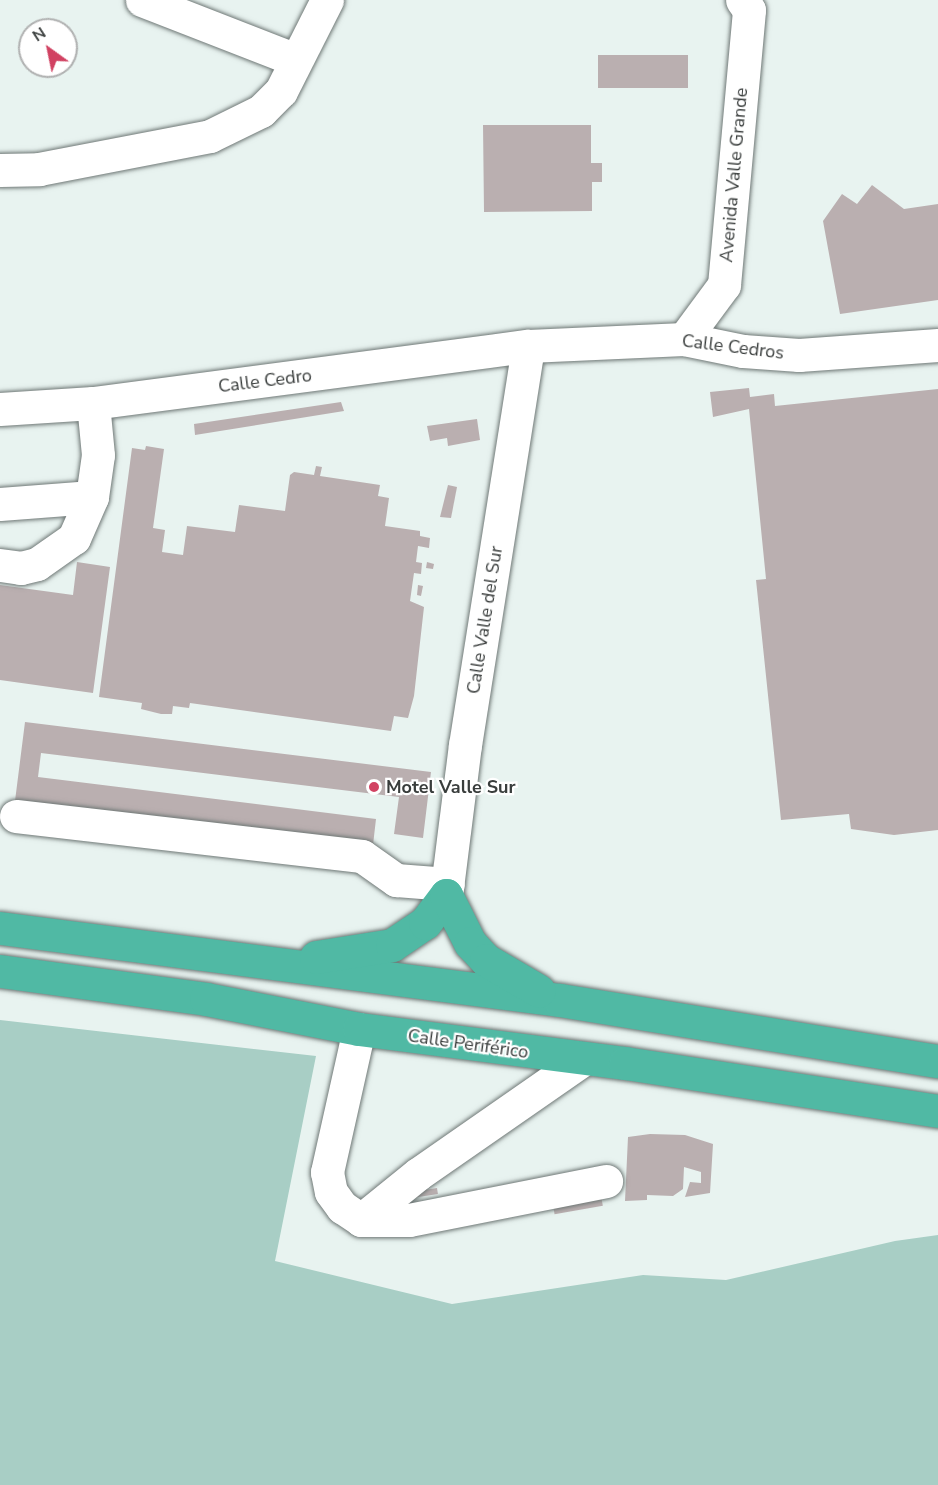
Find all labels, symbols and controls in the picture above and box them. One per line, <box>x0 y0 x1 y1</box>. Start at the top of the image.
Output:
north arrow <box>18 18 78 78</box>
text: N <box>28 22 50 47</box>
street label: Avenida Valle Grande <box>716 87 752 263</box>
street label: Calle Cedros <box>681 330 785 364</box>
street label: Calle Cedro <box>217 365 313 397</box>
street label: Calle Valle del Sur <box>463 545 507 695</box>
place label: Motel Valle Sur <box>386 776 516 798</box>
marker: Motel Valle Sur <box>367 780 381 794</box>
street label: Calle Periférico <box>406 1025 530 1063</box>

